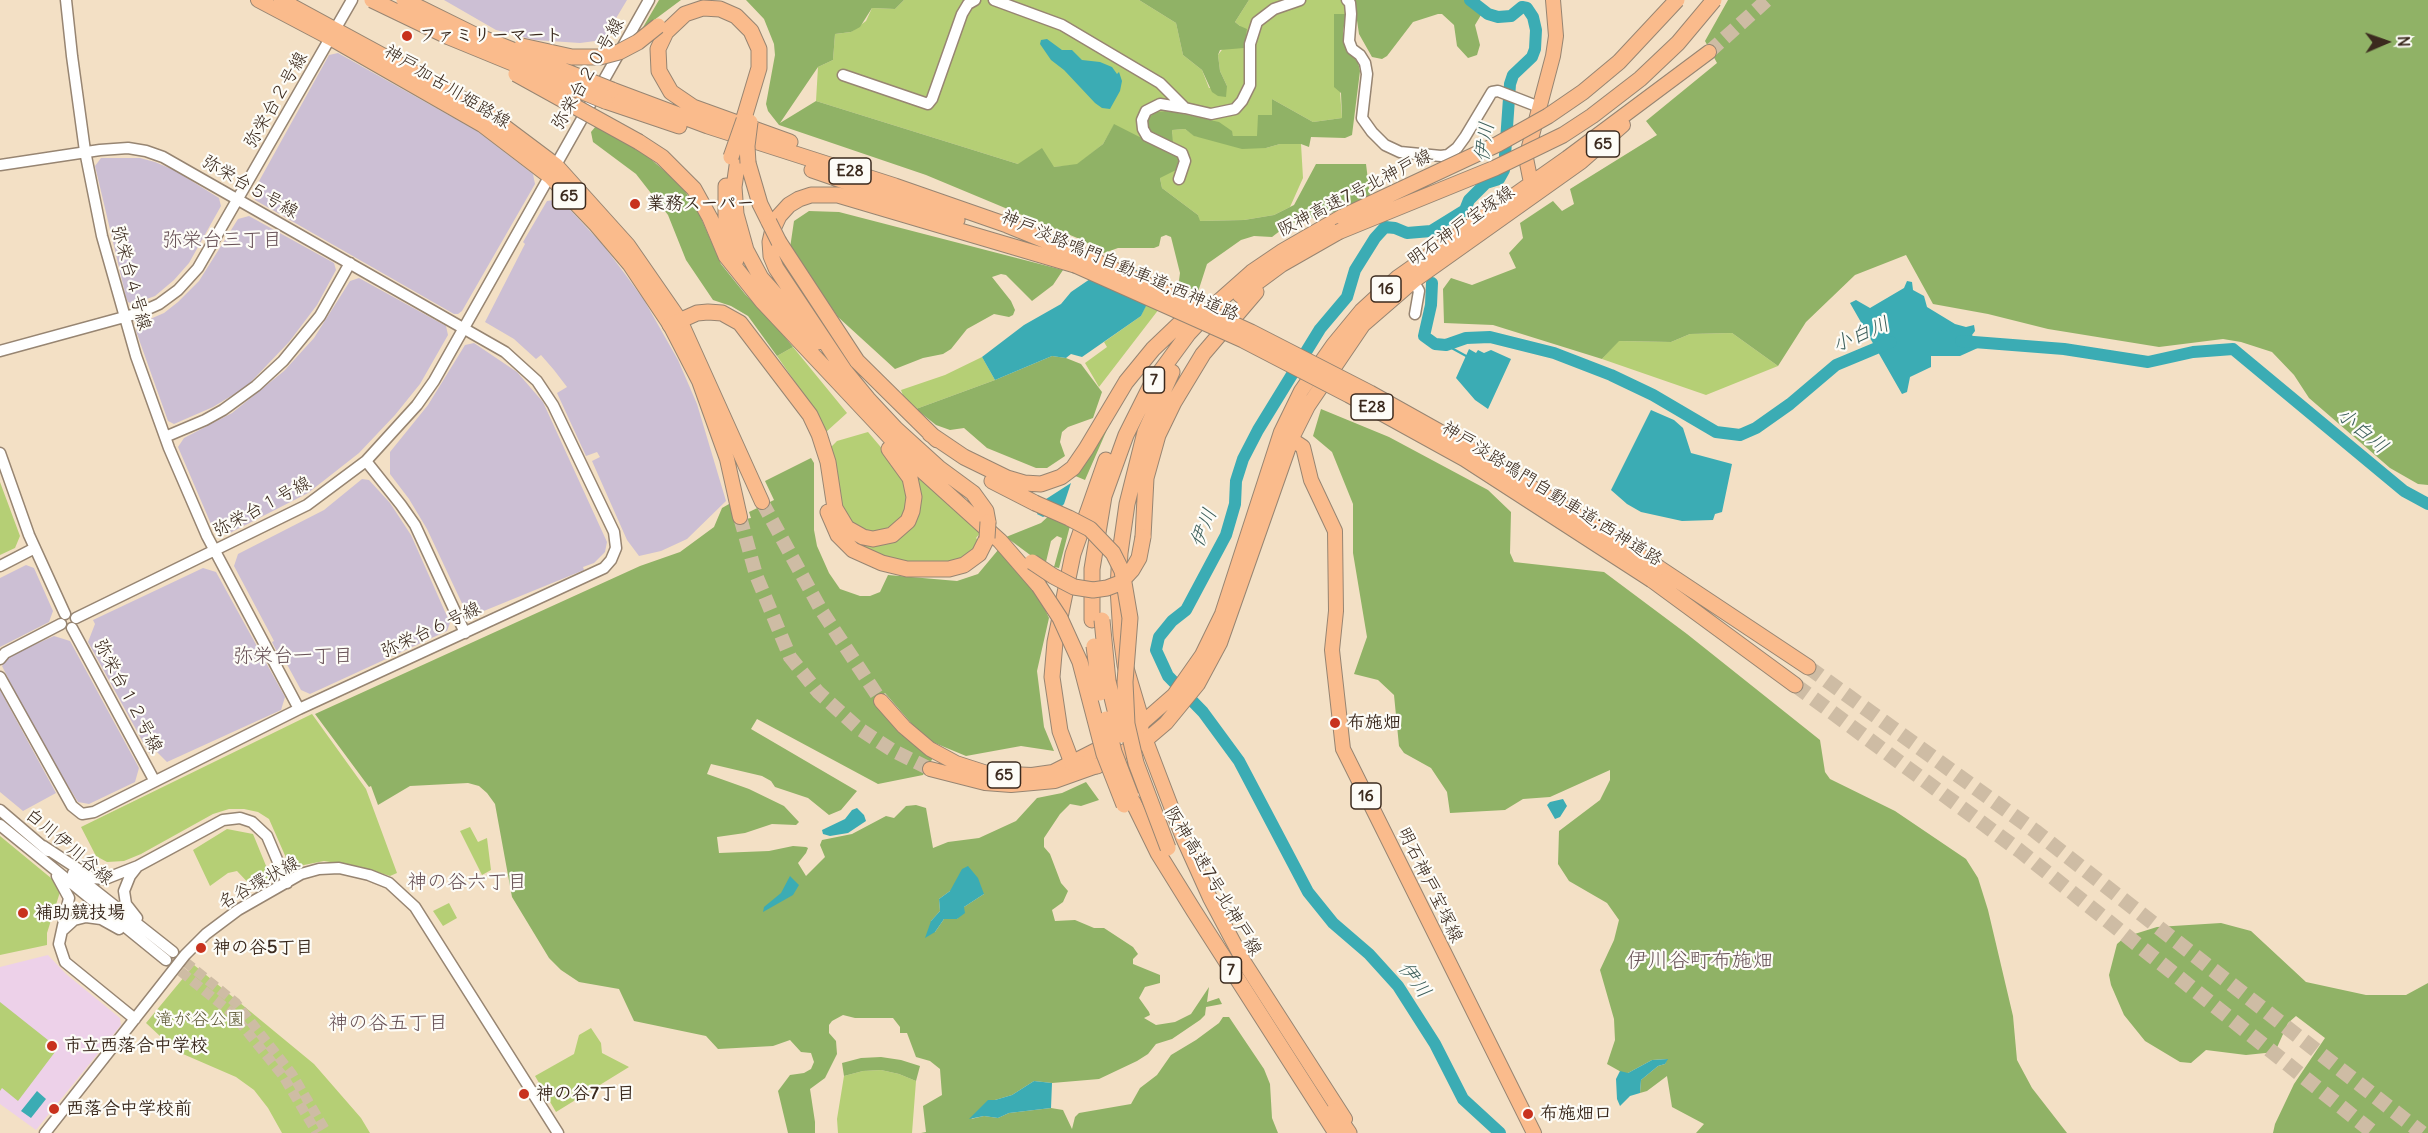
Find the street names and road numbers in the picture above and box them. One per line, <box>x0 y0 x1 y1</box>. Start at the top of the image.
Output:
street label: 弥栄台２０号線 <box>547 14 629 134</box>
street label: 神戸加古川姫路線 <box>380 41 514 133</box>
street label: 弥栄台２号線 <box>240 48 312 152</box>
road number: 65 <box>1586 131 1620 157</box>
street label: 阪神高速7号北神戸線 <box>1274 145 1436 241</box>
street label: 弥栄台５号線 <box>198 151 302 223</box>
road number: E28 <box>829 158 871 184</box>
street label: 明石神戸宝塚線 <box>1403 181 1519 271</box>
road number: 65 <box>552 183 586 209</box>
street label: 神戸淡路鳴門自動車道;西神道路 <box>998 206 1242 326</box>
street label: 弥栄台４号線 <box>107 223 155 333</box>
road number: 16 <box>1371 276 1401 302</box>
road number: 7 <box>1144 367 1164 393</box>
road number: E28 <box>1351 394 1393 420</box>
street label: 神戸淡路鳴門自動車道;西神道路 <box>1438 417 1666 571</box>
street label: 弥栄台１号線 <box>209 472 315 542</box>
street label: 弥栄台６号線 <box>377 597 485 663</box>
street label: 弥栄台１２号線 <box>89 635 167 757</box>
road number: 65 <box>988 762 1020 788</box>
road number: 16 <box>1351 783 1381 809</box>
street label: 阪神高速7号北神戸線 <box>1160 802 1266 960</box>
street label: 白川伊川谷線 <box>21 804 117 890</box>
street label: 明石神戸宝塚線 <box>1393 824 1467 946</box>
street label: 名谷環状線 <box>214 852 304 914</box>
road number: 7 <box>1220 957 1242 983</box>

